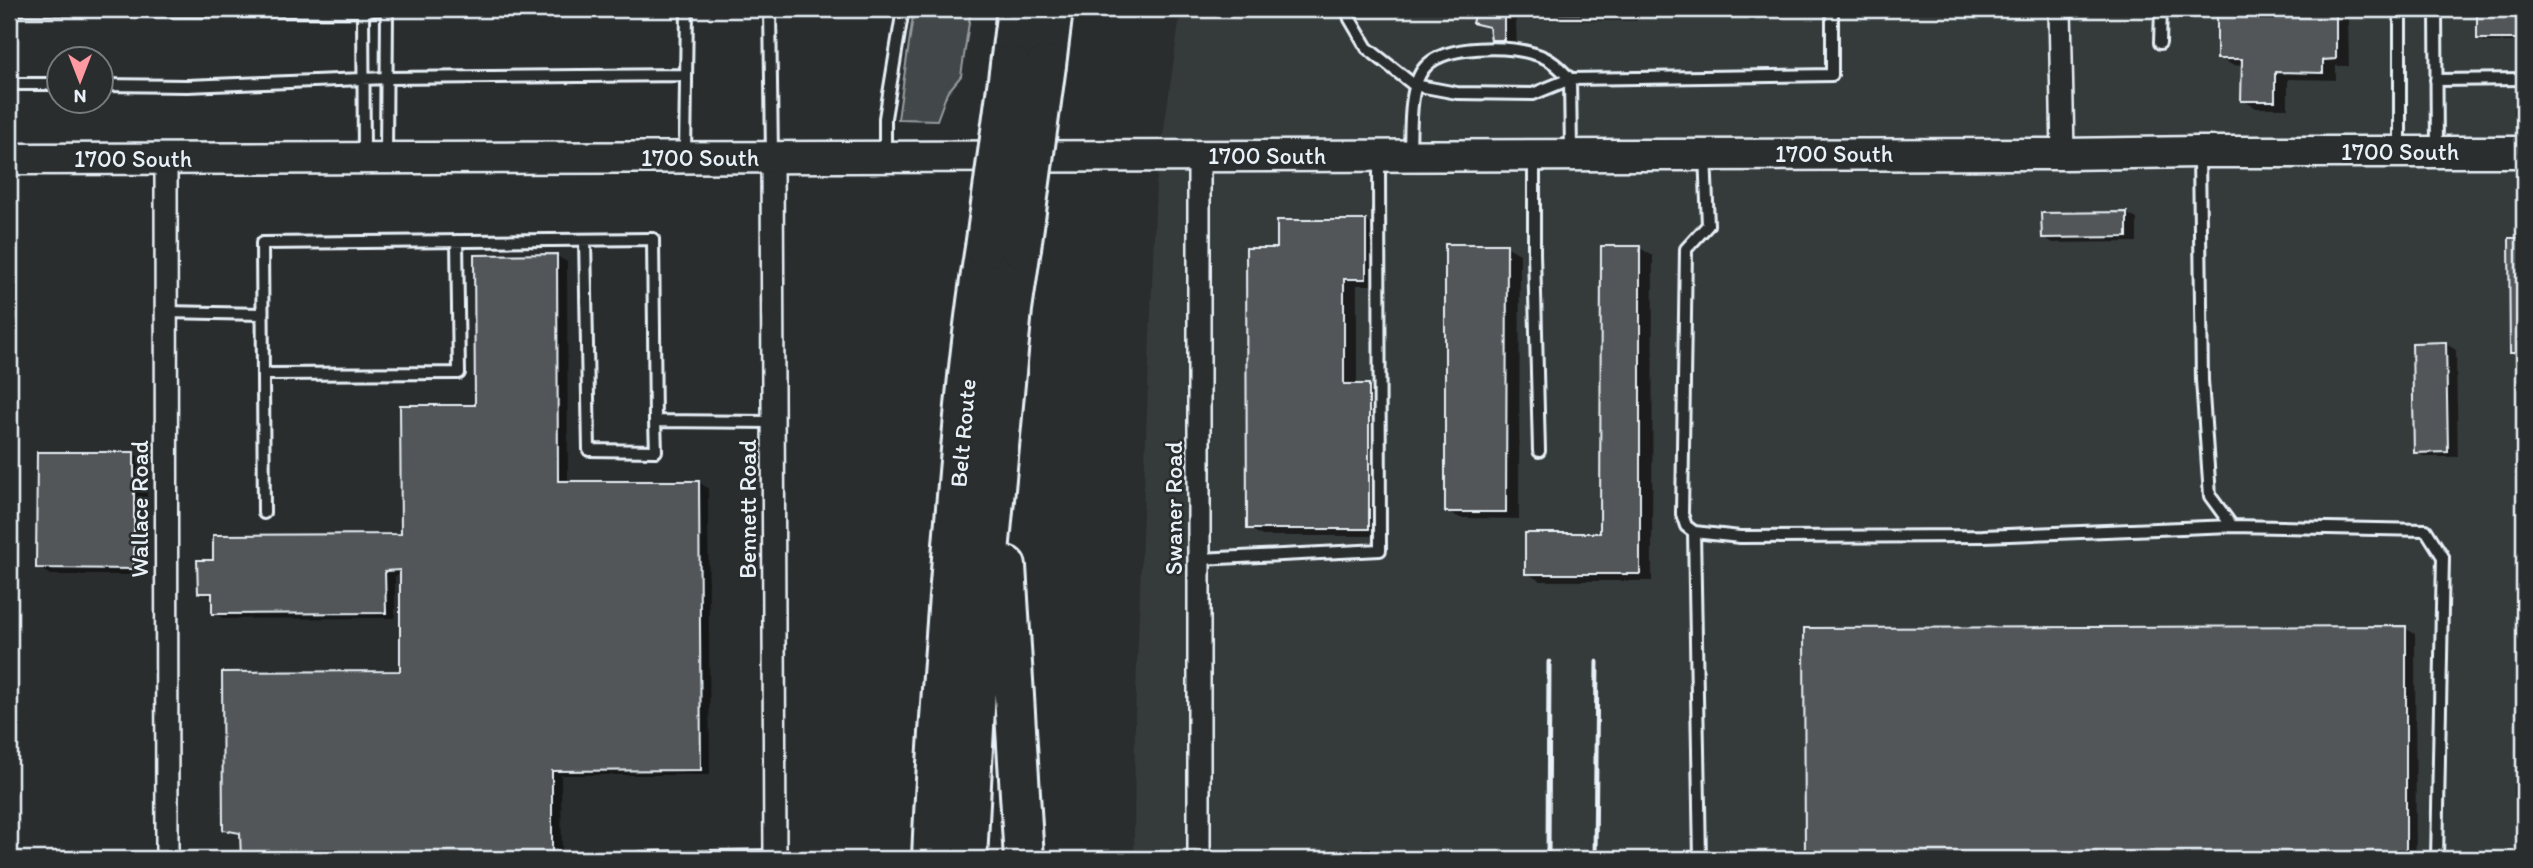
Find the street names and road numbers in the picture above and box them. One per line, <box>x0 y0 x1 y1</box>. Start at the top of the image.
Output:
street label: 1700 South <box>2341 137 2459 166</box>
street label: 1700 South <box>1775 139 1893 168</box>
street label: 1700 South <box>1208 141 1326 170</box>
street label: 1700 South <box>641 143 759 172</box>
street label: 1700 South <box>74 144 192 173</box>
street label: Belt Route <box>943 377 982 489</box>
street label: Bennett Road <box>733 439 762 579</box>
street label: Wallace Road <box>125 440 154 578</box>
street label: Swaner Road <box>1159 441 1188 575</box>

